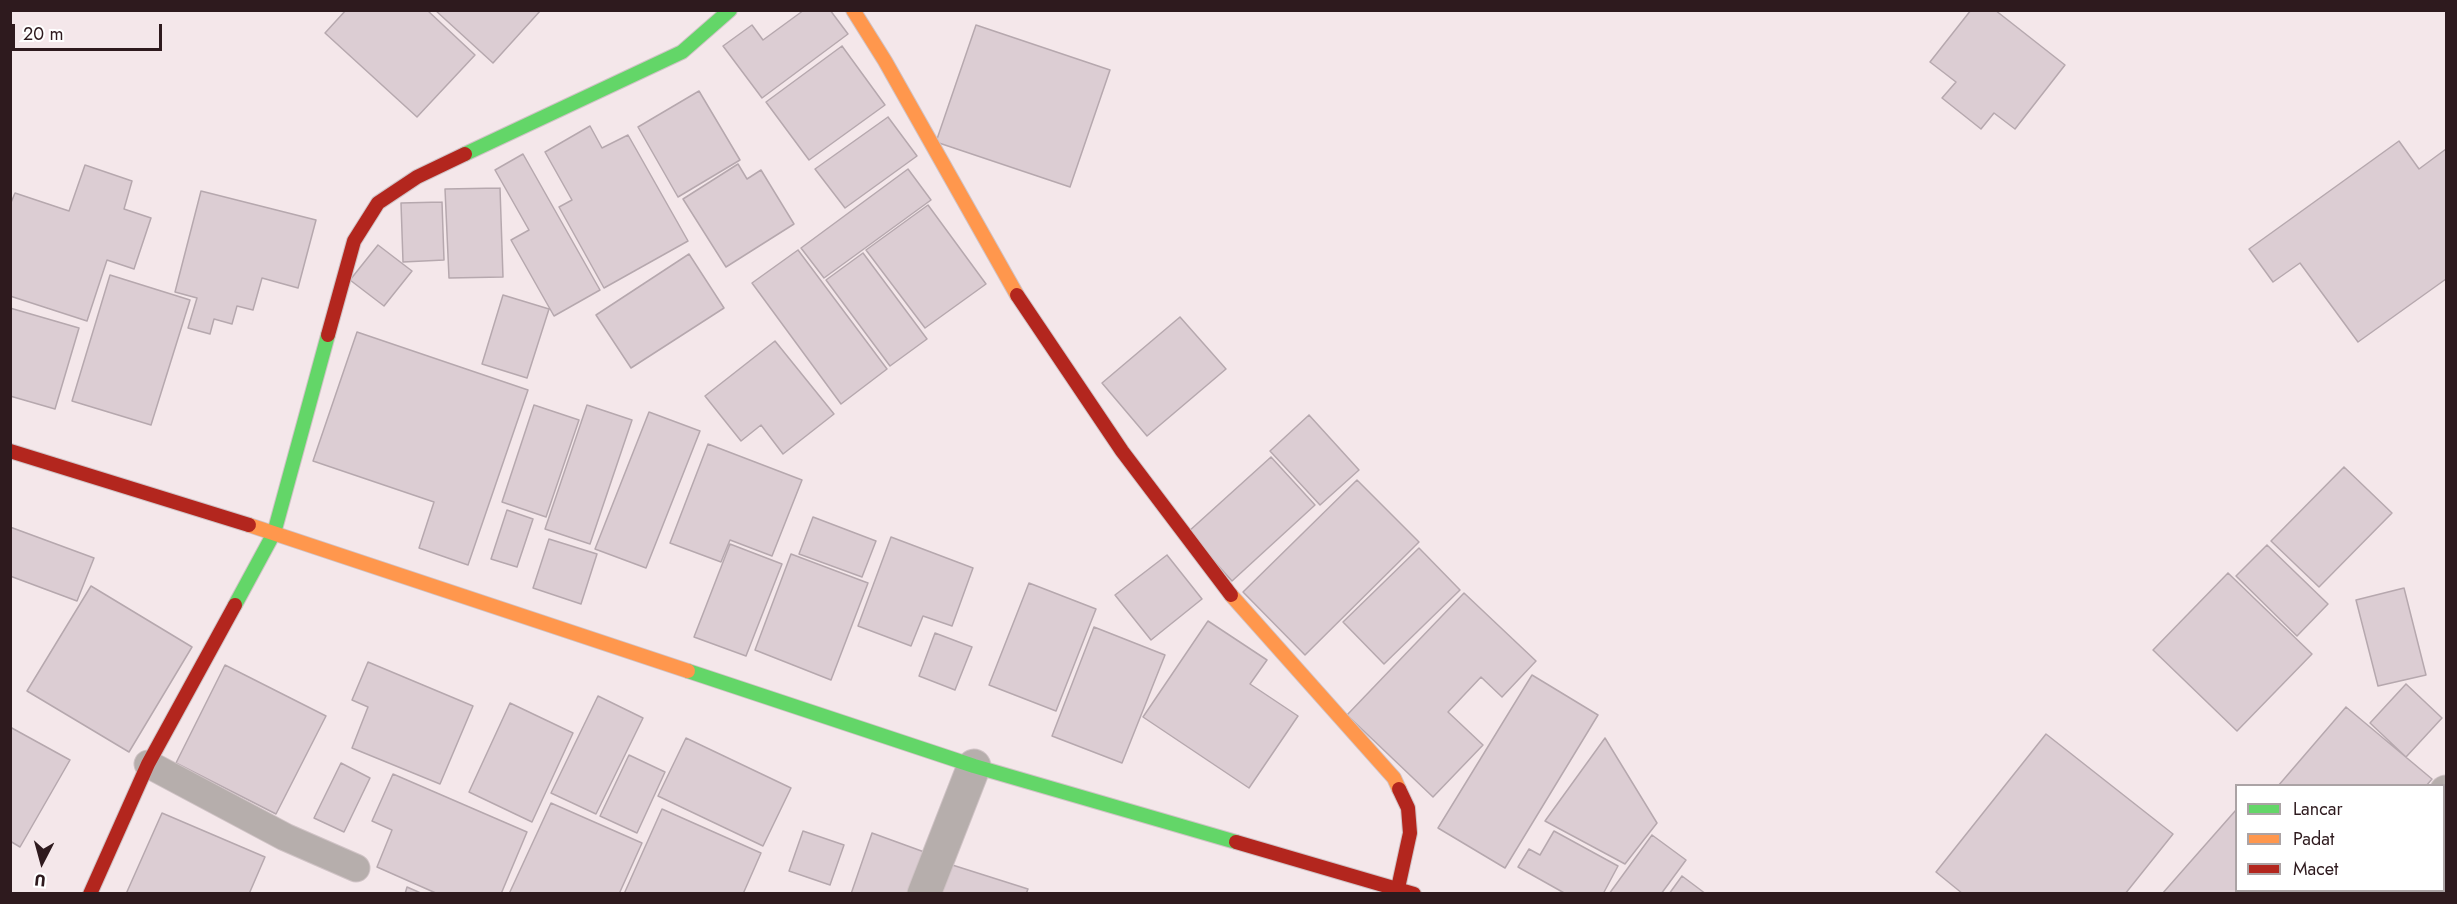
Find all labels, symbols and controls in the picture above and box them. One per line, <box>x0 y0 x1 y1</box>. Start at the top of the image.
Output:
scale bar <box>15 12 165 50</box>
text: 20 m <box>23 21 63 47</box>
legend <box>2235 784 2445 892</box>
text: Lancar <box>2293 796 2343 822</box>
text: Padat <box>2293 826 2334 852</box>
north arrow <box>12 832 72 892</box>
text: Macet <box>2293 856 2338 882</box>
text: U <box>33 868 47 892</box>

